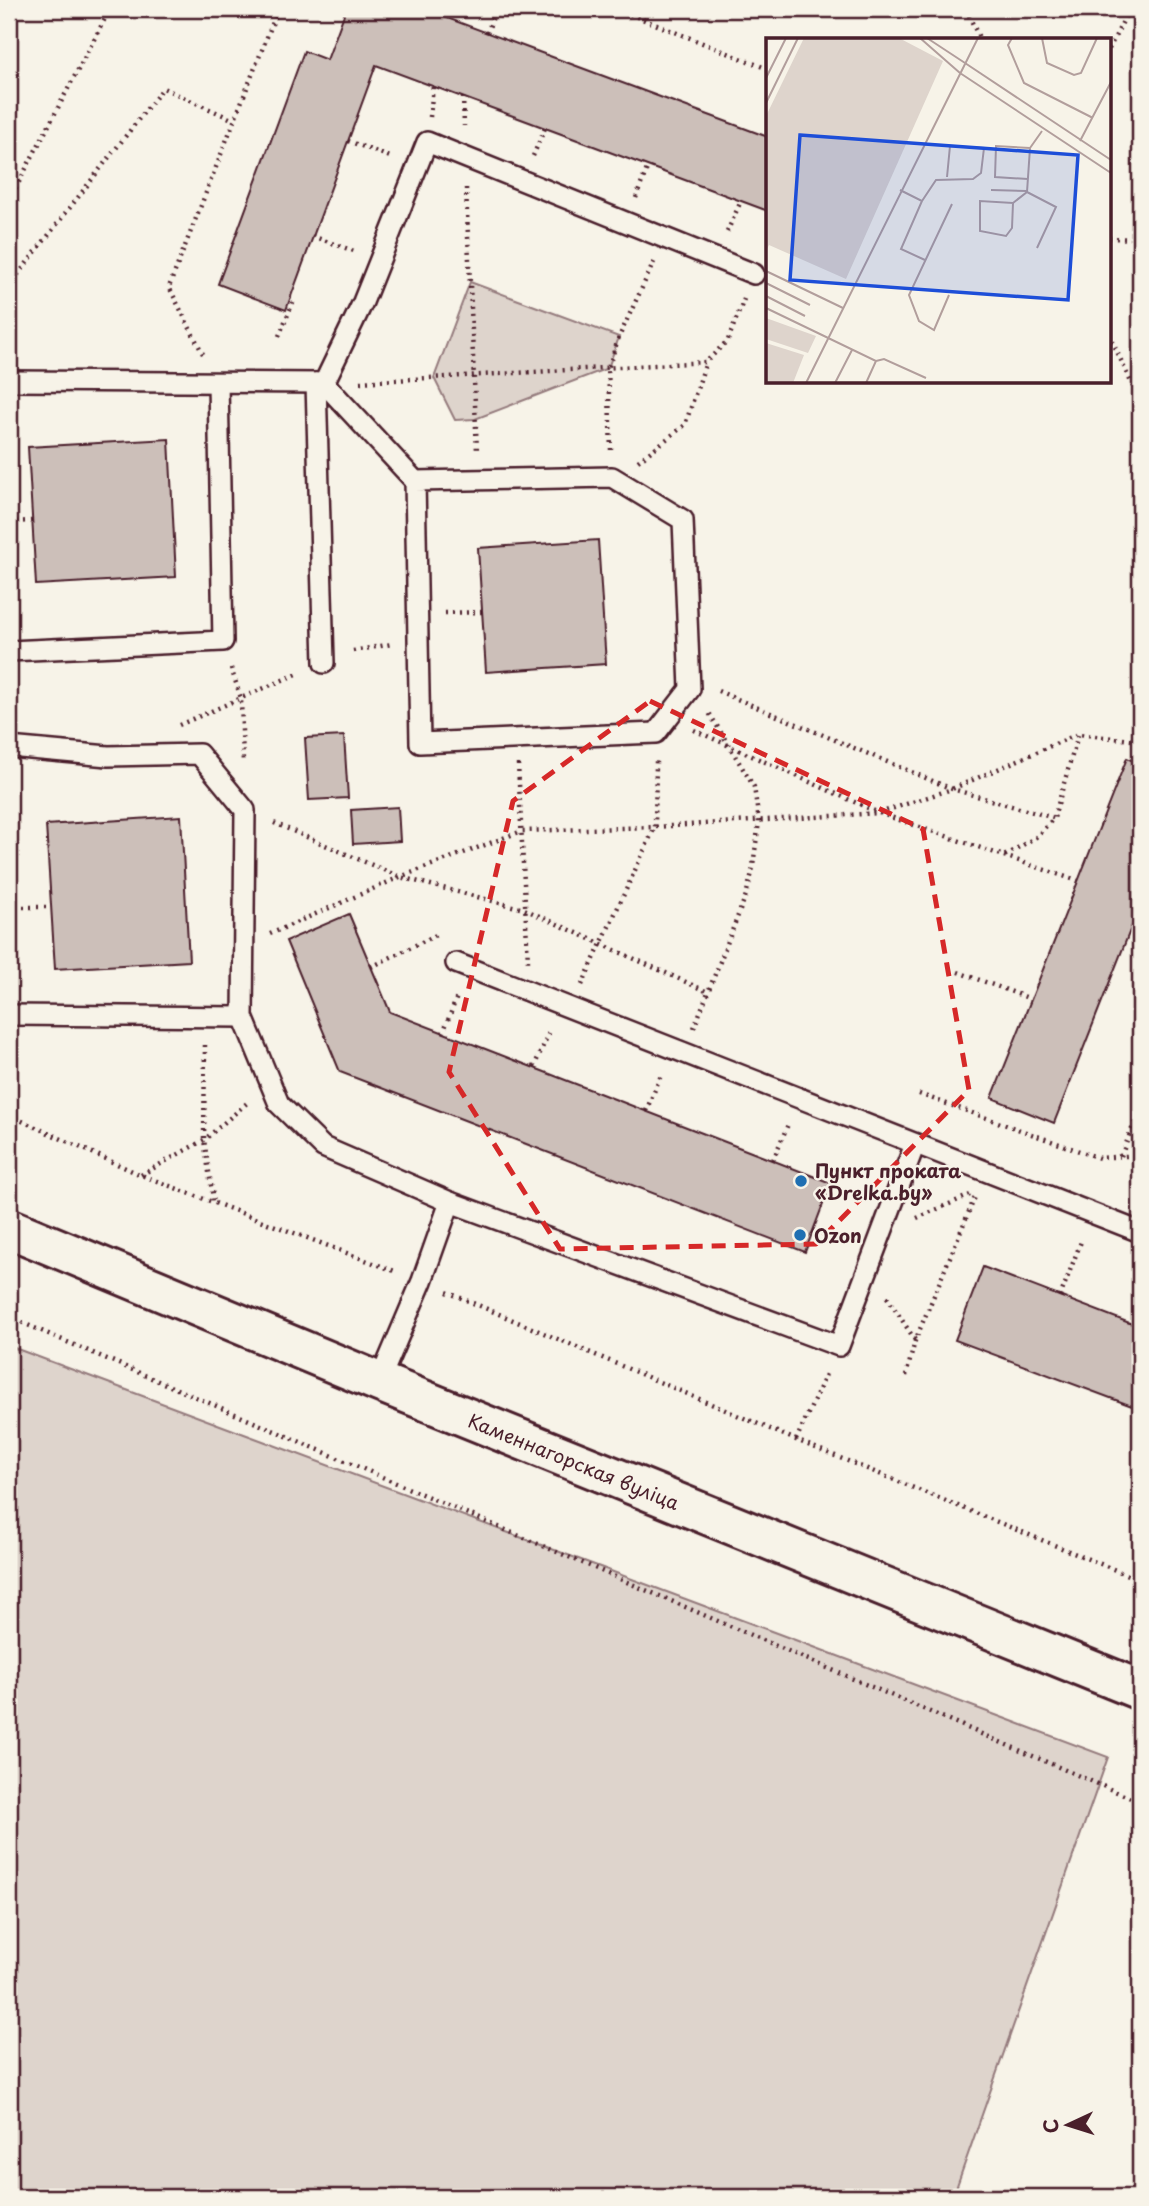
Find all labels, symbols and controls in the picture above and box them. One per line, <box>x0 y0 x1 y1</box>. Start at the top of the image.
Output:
inset map <box>766 38 1110 383</box>
place label: Пункт проката «Drelka.by» <box>815 1156 961 1206</box>
marker: Пункт проката «Drelka.by» <box>793 1173 809 1189</box>
place label: Ozon <box>814 1221 862 1249</box>
marker: Ozon <box>792 1227 808 1243</box>
street label: Каменнагорская вуліца <box>464 1406 684 1516</box>
north arrow <box>1034 2090 1104 2160</box>
text: С <box>1036 2118 1065 2134</box>

